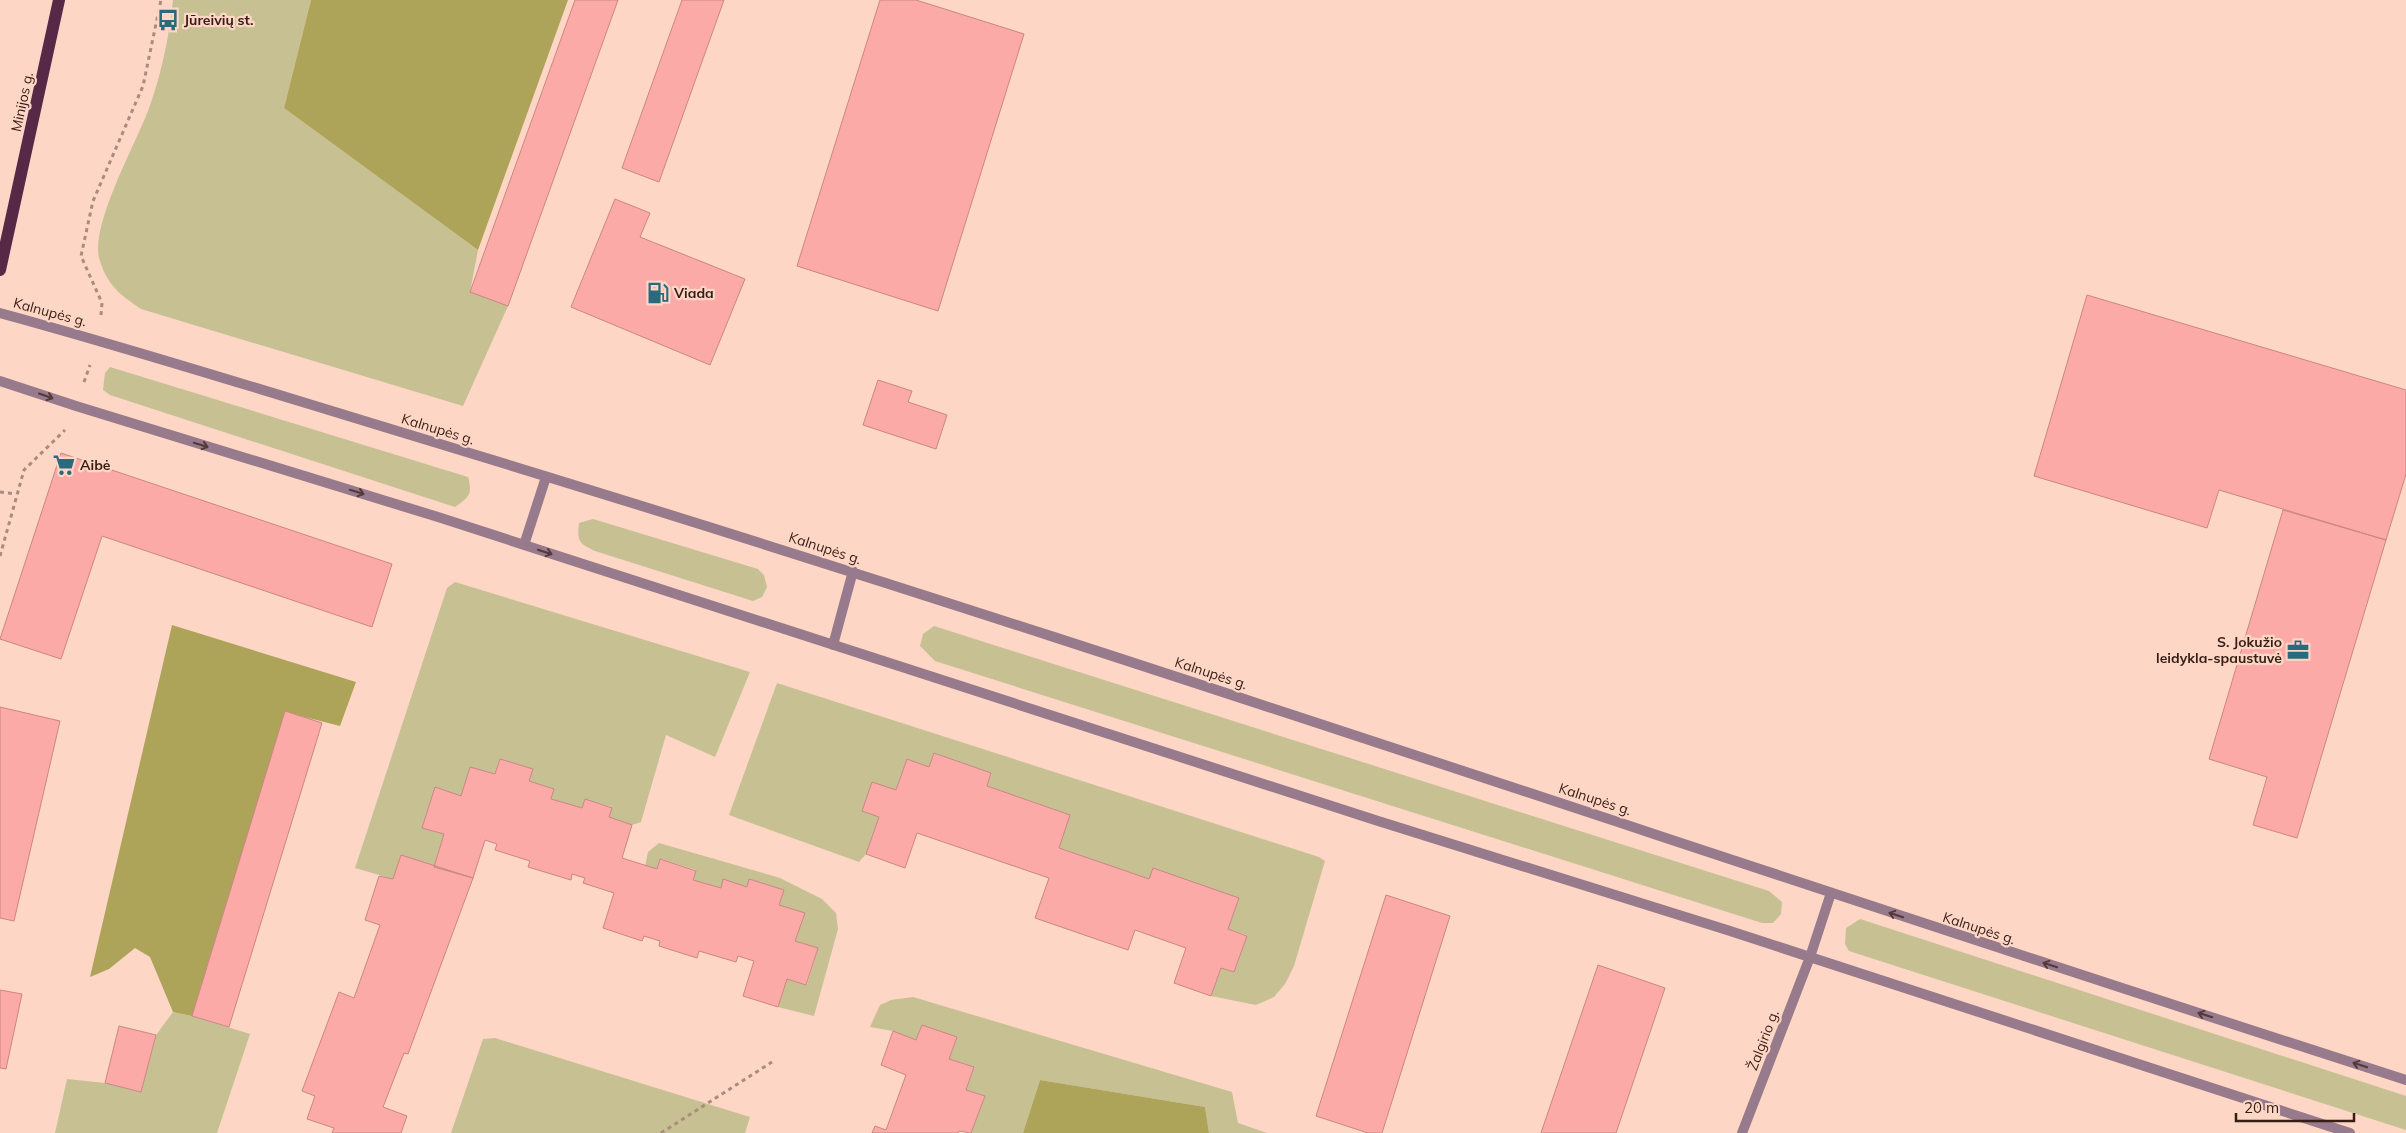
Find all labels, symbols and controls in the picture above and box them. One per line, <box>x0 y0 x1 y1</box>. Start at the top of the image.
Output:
bus stop icon: Jūreivių st. <box>155 7 181 33</box>
place label: Jūreivių st. <box>184 11 254 29</box>
street label: Minijos g. <box>7 71 37 133</box>
fuel station icon: Viada <box>645 280 671 306</box>
place label: Viada <box>673 284 714 302</box>
street label: Kalnupės g. <box>11 294 89 330</box>
one-way arrow <box>38 392 53 401</box>
street label: Kalnupės g. <box>399 409 477 449</box>
one-way arrow <box>193 440 209 450</box>
supermarket icon: Aibė <box>51 452 77 478</box>
place label: Aibė <box>80 456 111 474</box>
one-way arrow <box>348 488 364 498</box>
street label: Kalnupės g. <box>786 528 864 568</box>
one-way arrow <box>537 547 553 557</box>
place label: S. Jokužio leidykla-spaustuvė <box>2156 633 2282 667</box>
office icon: S. Jokužio leidykla-spaustuvė <box>2285 637 2311 663</box>
street label: Kalnupės g. <box>1172 653 1250 693</box>
street label: Kalnupės g. <box>1556 779 1634 819</box>
street label: Kalnupės g. <box>1940 908 2018 948</box>
one-way arrow <box>1889 910 1904 919</box>
one-way arrow <box>2043 960 2059 969</box>
street label: Žalgirio g. <box>1743 1007 1783 1073</box>
one-way arrow <box>2197 1010 2213 1020</box>
one-way arrow <box>2352 1060 2368 1070</box>
scale bar <box>2236 1090 2354 1122</box>
text: 20 m <box>2244 1098 2279 1117</box>

